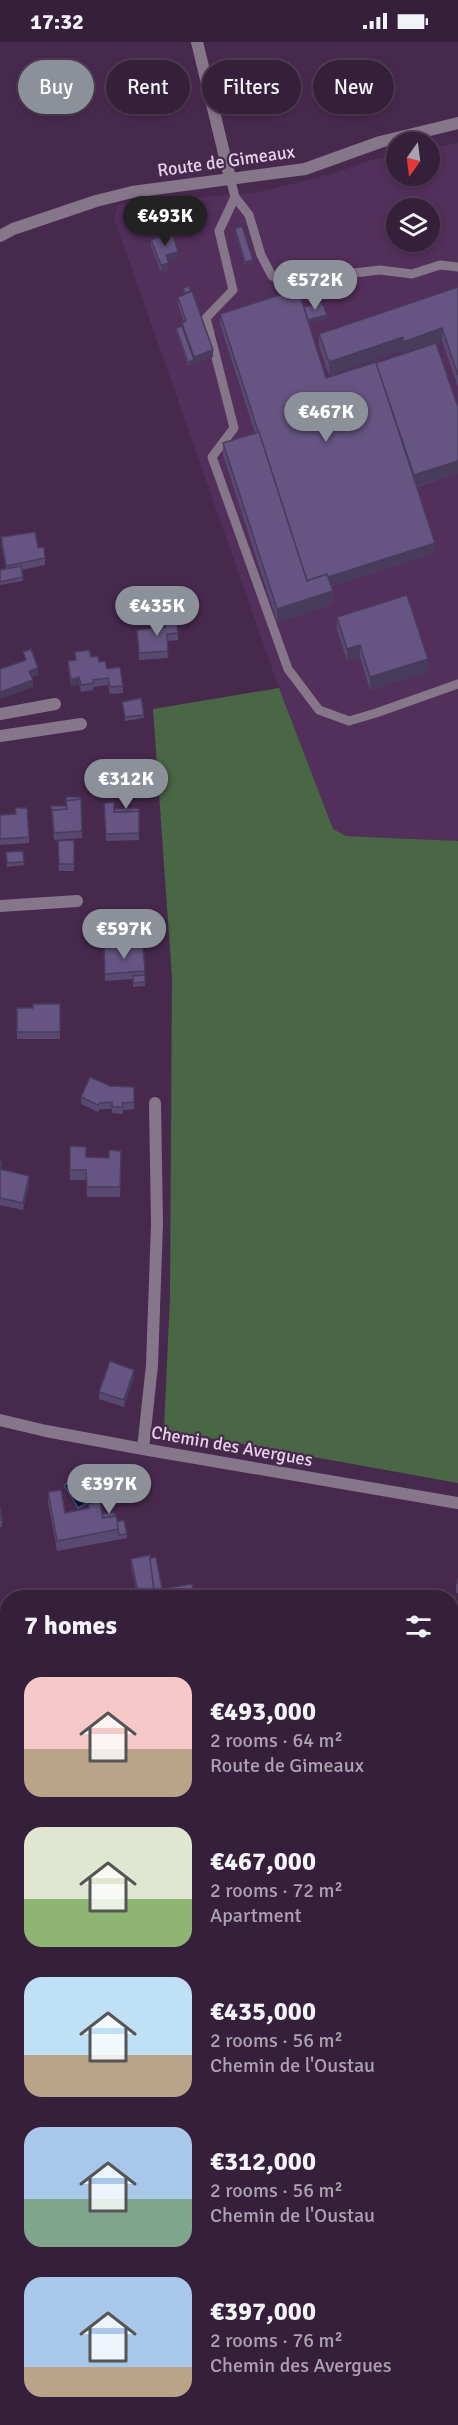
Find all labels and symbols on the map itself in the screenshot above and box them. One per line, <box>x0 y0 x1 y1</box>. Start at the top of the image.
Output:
north arrow <box>386 132 440 186</box>
street label: Route de Gimeaux <box>156 140 297 182</box>
pin: €493K <box>123 196 207 247</box>
pin: €572K <box>273 260 357 311</box>
pin: €467K <box>284 392 368 443</box>
pin: €435K <box>115 586 199 637</box>
pin: €312K <box>84 759 168 810</box>
pin: €597K <box>82 909 166 960</box>
street label: Chemin des Avergues <box>150 1421 314 1471</box>
pin: €397K <box>67 1464 151 1515</box>

